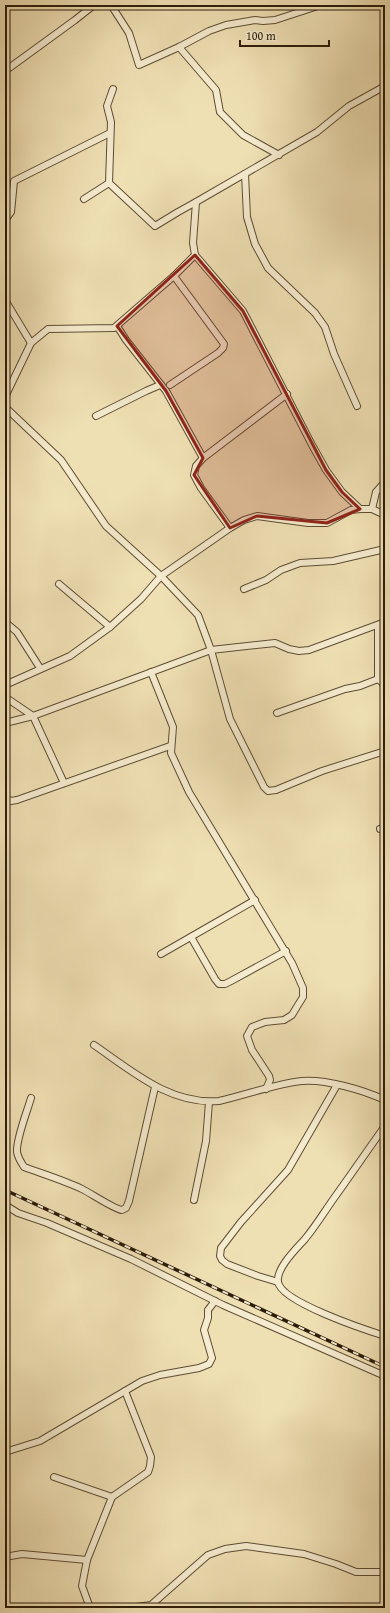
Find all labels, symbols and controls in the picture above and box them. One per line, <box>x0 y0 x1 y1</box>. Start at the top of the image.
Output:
scale bar <box>240 22 329 48</box>
text: 100 m <box>246 27 276 44</box>

